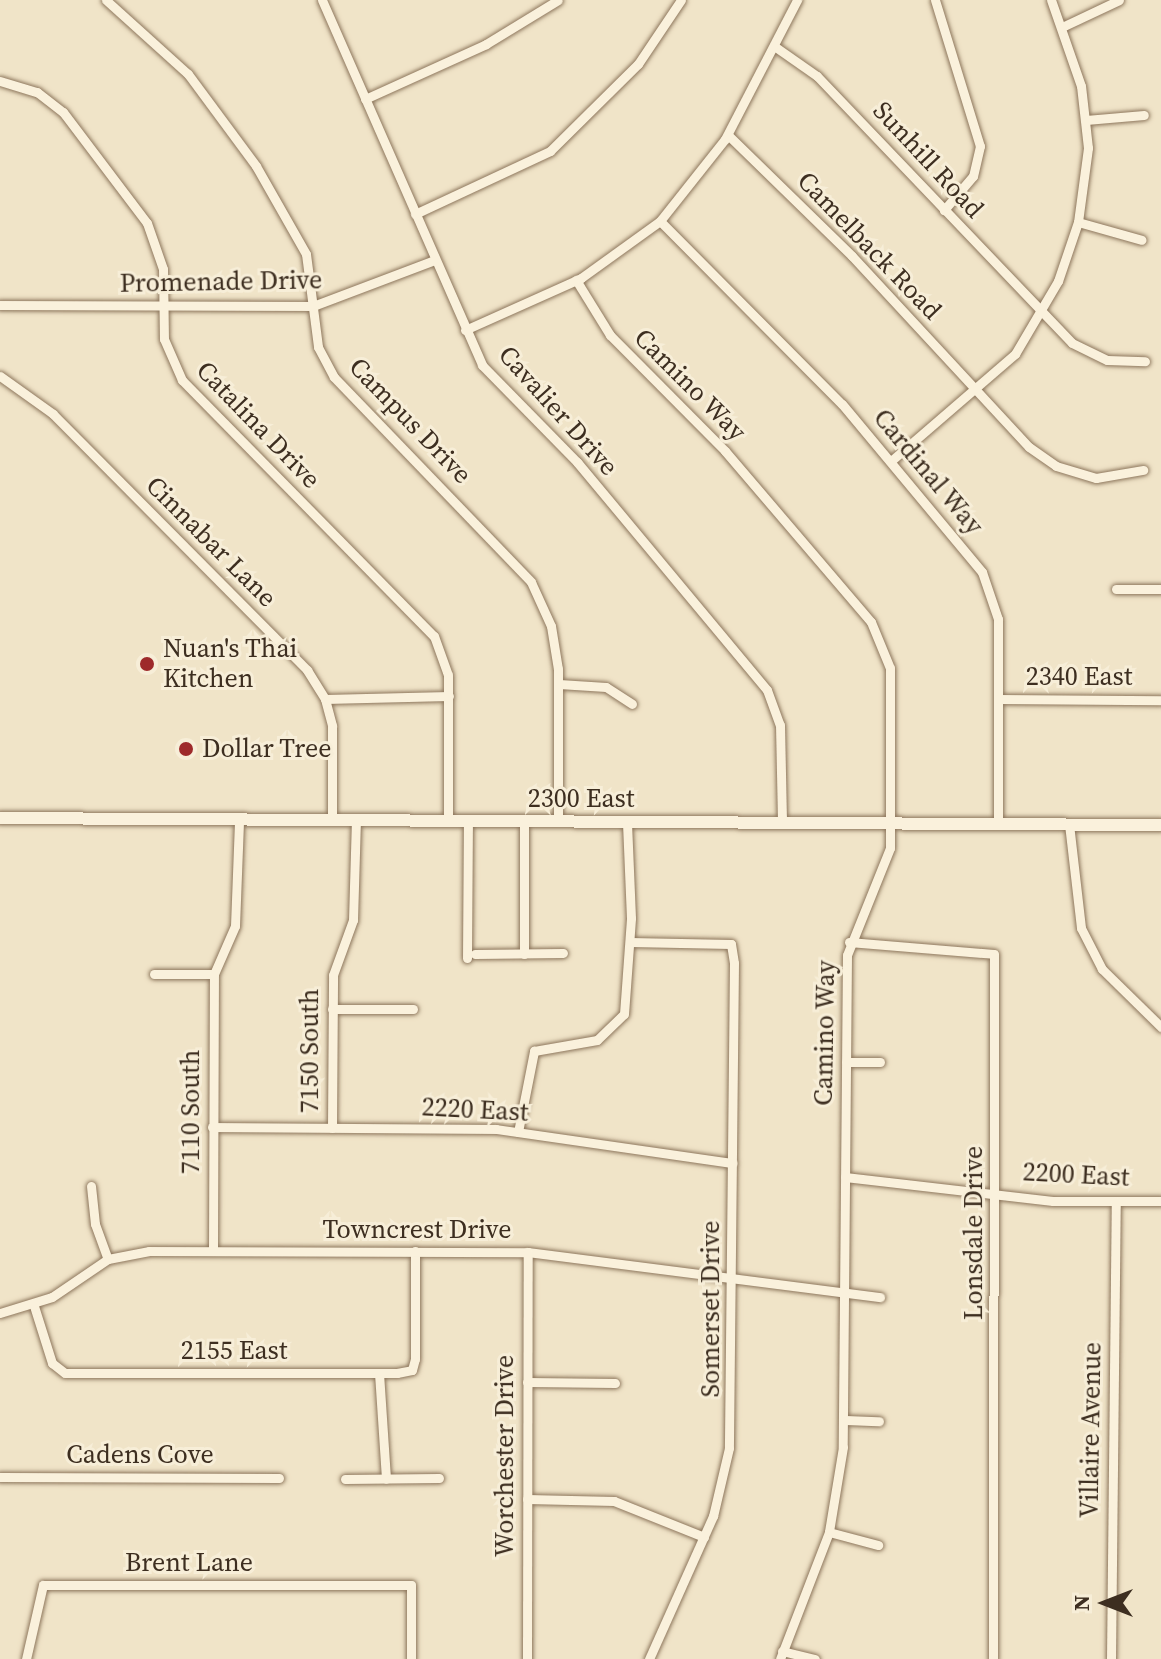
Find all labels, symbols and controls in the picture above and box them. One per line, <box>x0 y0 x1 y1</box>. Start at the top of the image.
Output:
street label: Sunhill Road <box>866 95 990 225</box>
street label: Camelback Road <box>791 166 947 326</box>
street label: Promenade Drive <box>119 265 323 299</box>
street label: Camino Way <box>627 322 753 448</box>
street label: Cavalier Drive <box>492 340 624 482</box>
street label: Campus Drive <box>342 352 478 490</box>
street label: Catalina Drive <box>190 355 326 495</box>
street label: Cardinal Way <box>866 403 990 541</box>
street label: Cinnabar Lane <box>139 470 283 614</box>
place label: Nuan's Thai Kitchen <box>163 633 298 694</box>
marker: Nuan's Thai Kitchen <box>138 655 156 673</box>
street label: 2340 East <box>1026 661 1132 693</box>
place label: Dollar Tree <box>202 733 332 765</box>
marker: Dollar Tree <box>177 740 195 758</box>
street label: 2300 East <box>528 783 634 815</box>
street label: Camino Way <box>808 960 842 1106</box>
street label: 7150 South <box>294 989 326 1113</box>
street label: 7110 South <box>175 1050 207 1174</box>
street label: 2220 East <box>421 1092 529 1128</box>
street label: Lonsdale Drive <box>958 1146 990 1320</box>
street label: 2200 East <box>1022 1157 1130 1193</box>
street label: Towncrest Drive <box>323 1214 511 1246</box>
street label: Somerset Drive <box>695 1221 727 1397</box>
street label: 2155 East <box>181 1335 287 1367</box>
street label: Villaire Avenue <box>1074 1342 1108 1518</box>
street label: Worchester Drive <box>489 1355 521 1557</box>
street label: Cadens Cove <box>66 1439 214 1471</box>
street label: Brent Lane <box>125 1547 253 1579</box>
north arrow <box>1065 1563 1145 1643</box>
text: N <box>1066 1595 1096 1611</box>

